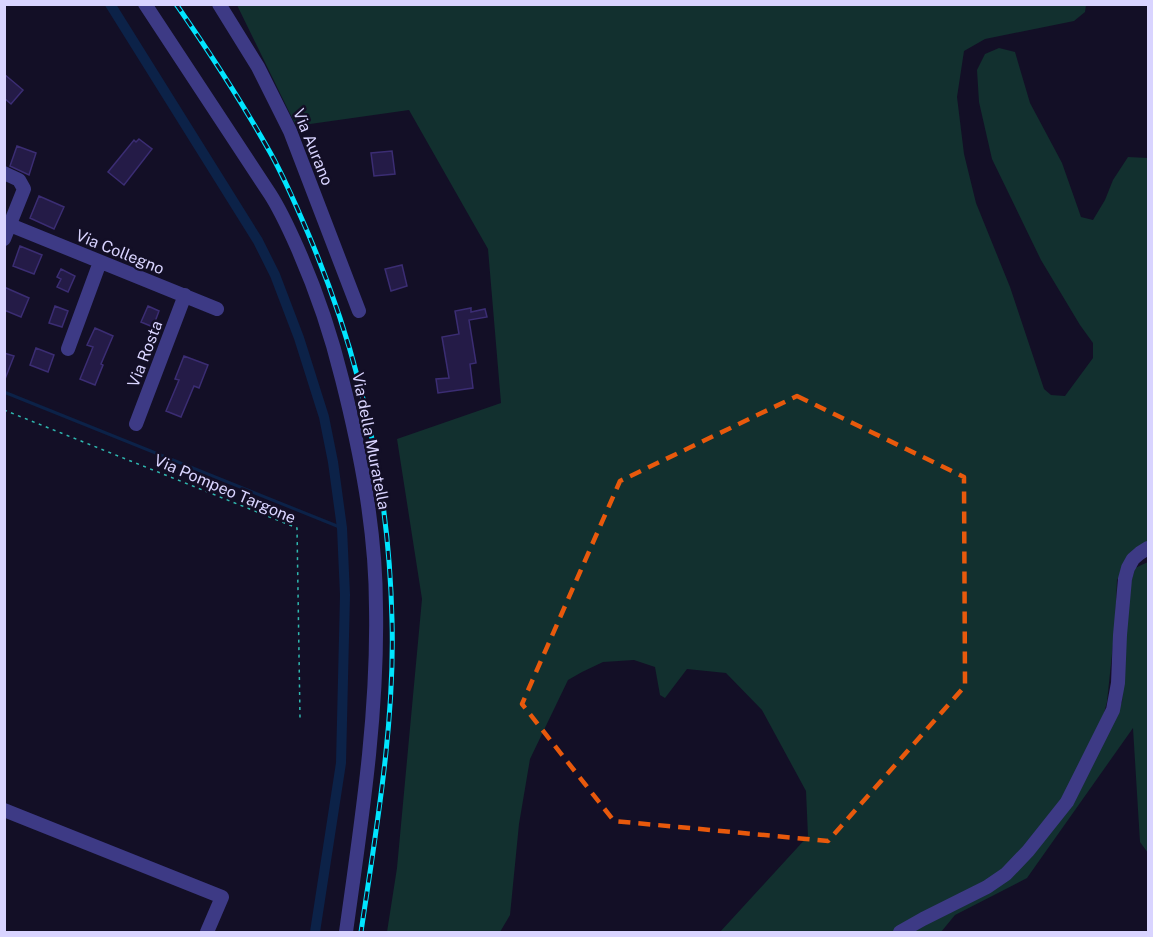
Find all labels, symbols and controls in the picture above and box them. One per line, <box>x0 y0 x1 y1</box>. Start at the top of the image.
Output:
street label: Via Aurano <box>289 106 337 188</box>
street label: Via Collegno <box>73 226 167 278</box>
street label: Via Rosta <box>124 318 166 390</box>
street label: Via della Muratella <box>348 371 394 511</box>
street label: Via Pompeo Targone <box>151 451 299 527</box>

